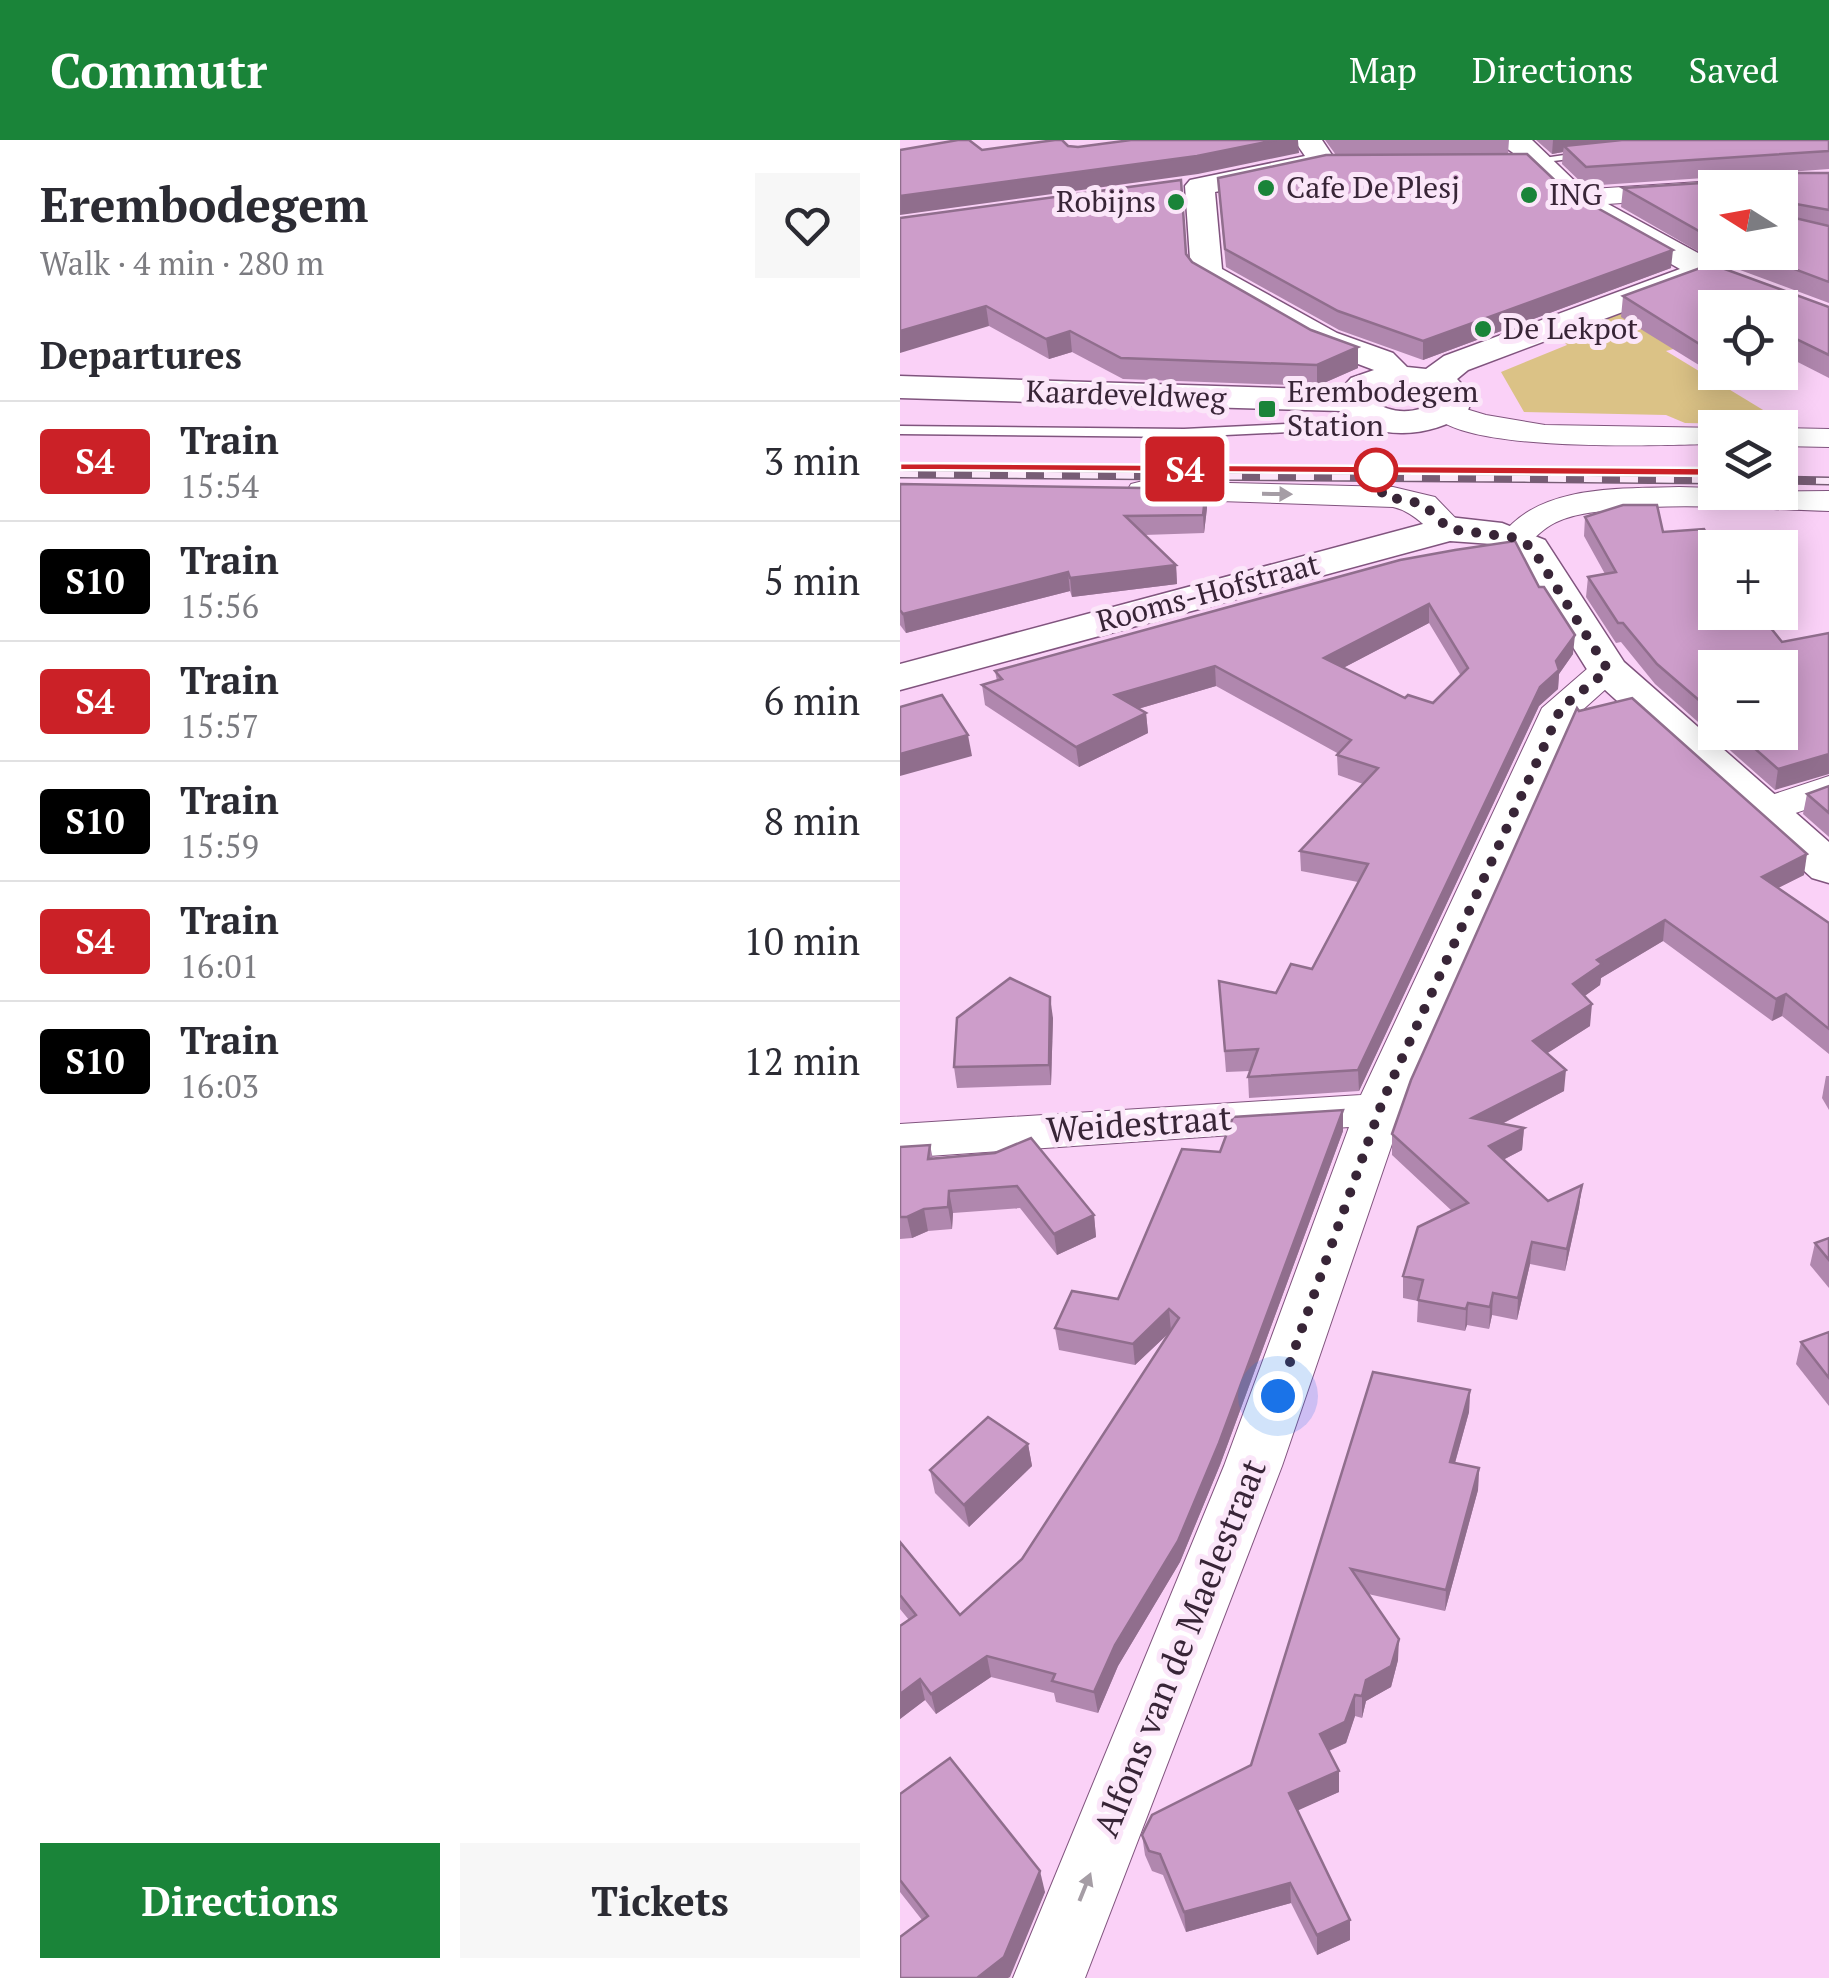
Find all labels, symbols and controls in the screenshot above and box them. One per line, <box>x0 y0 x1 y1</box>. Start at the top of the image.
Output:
text: Commutr <box>50 38 267 102</box>
text: Map <box>1349 47 1417 93</box>
text: Directions <box>1472 47 1633 93</box>
text: Saved <box>1688 47 1779 93</box>
place label: Cafe De Plesj <box>1286 167 1460 207</box>
north arrow <box>1698 170 1798 270</box>
map controls <box>1698 170 1798 750</box>
text: Erembodegem <box>40 172 368 236</box>
button: heart <box>755 173 860 278</box>
place label: ING <box>1549 174 1603 214</box>
marker: Cafe De Plesj <box>1255 177 1277 199</box>
place label: Robijns <box>1056 181 1156 221</box>
marker: ING <box>1518 184 1540 206</box>
marker: Robijns <box>1165 191 1187 213</box>
text: Walk · 4 min · 280 m <box>40 242 324 284</box>
button: locate <box>1698 290 1798 390</box>
place label: De Lekpot <box>1503 308 1638 348</box>
marker: De Lekpot <box>1472 318 1494 340</box>
text: Departures <box>40 330 242 380</box>
street label: Kaardeveldweg <box>1025 371 1228 418</box>
place label: Erembodegem Station <box>1287 371 1479 445</box>
marker: Erembodegem Station <box>1256 398 1278 420</box>
button: layers <box>1698 410 1798 510</box>
text: Train <box>180 415 279 465</box>
text: 3 min <box>764 436 860 486</box>
line badge: S4 <box>1140 436 1230 502</box>
text: S4 <box>75 438 115 484</box>
text: S4 <box>1165 446 1205 492</box>
unlabelled marker <box>1355 449 1397 491</box>
text: 15:54 <box>180 465 259 507</box>
one-way arrow <box>1262 487 1294 503</box>
button: + <box>1698 530 1798 630</box>
text: Train <box>180 535 279 585</box>
street label: Rooms-Hofstraat <box>1092 543 1324 641</box>
text: 5 min <box>764 556 860 606</box>
text: S10 <box>65 558 125 604</box>
text: 15:56 <box>180 585 259 627</box>
button: − <box>1698 650 1798 750</box>
text: Train <box>180 655 279 705</box>
text: 6 min <box>764 676 860 726</box>
text: S4 <box>75 678 115 724</box>
text: 15:57 <box>180 705 259 747</box>
text: Train <box>180 775 279 825</box>
text: 8 min <box>764 796 860 846</box>
text: S10 <box>65 798 125 844</box>
text: 15:59 <box>180 825 259 867</box>
text: Train <box>180 895 279 945</box>
text: 10 min <box>743 916 860 966</box>
text: S4 <box>75 918 115 964</box>
text: 16:01 <box>180 945 259 987</box>
text: Train <box>180 1015 279 1065</box>
text: 12 min <box>743 1036 860 1086</box>
text: S10 <box>65 1038 125 1084</box>
text: 16:03 <box>180 1065 259 1107</box>
street label: Weidestraat <box>1045 1094 1233 1152</box>
your location <box>1253 1371 1303 1421</box>
street label: Alfons van de Maelestraat <box>1082 1452 1276 1843</box>
button: Directions <box>40 1843 440 1958</box>
button: Tickets <box>460 1843 860 1958</box>
one-way arrow <box>1077 1872 1093 1902</box>

